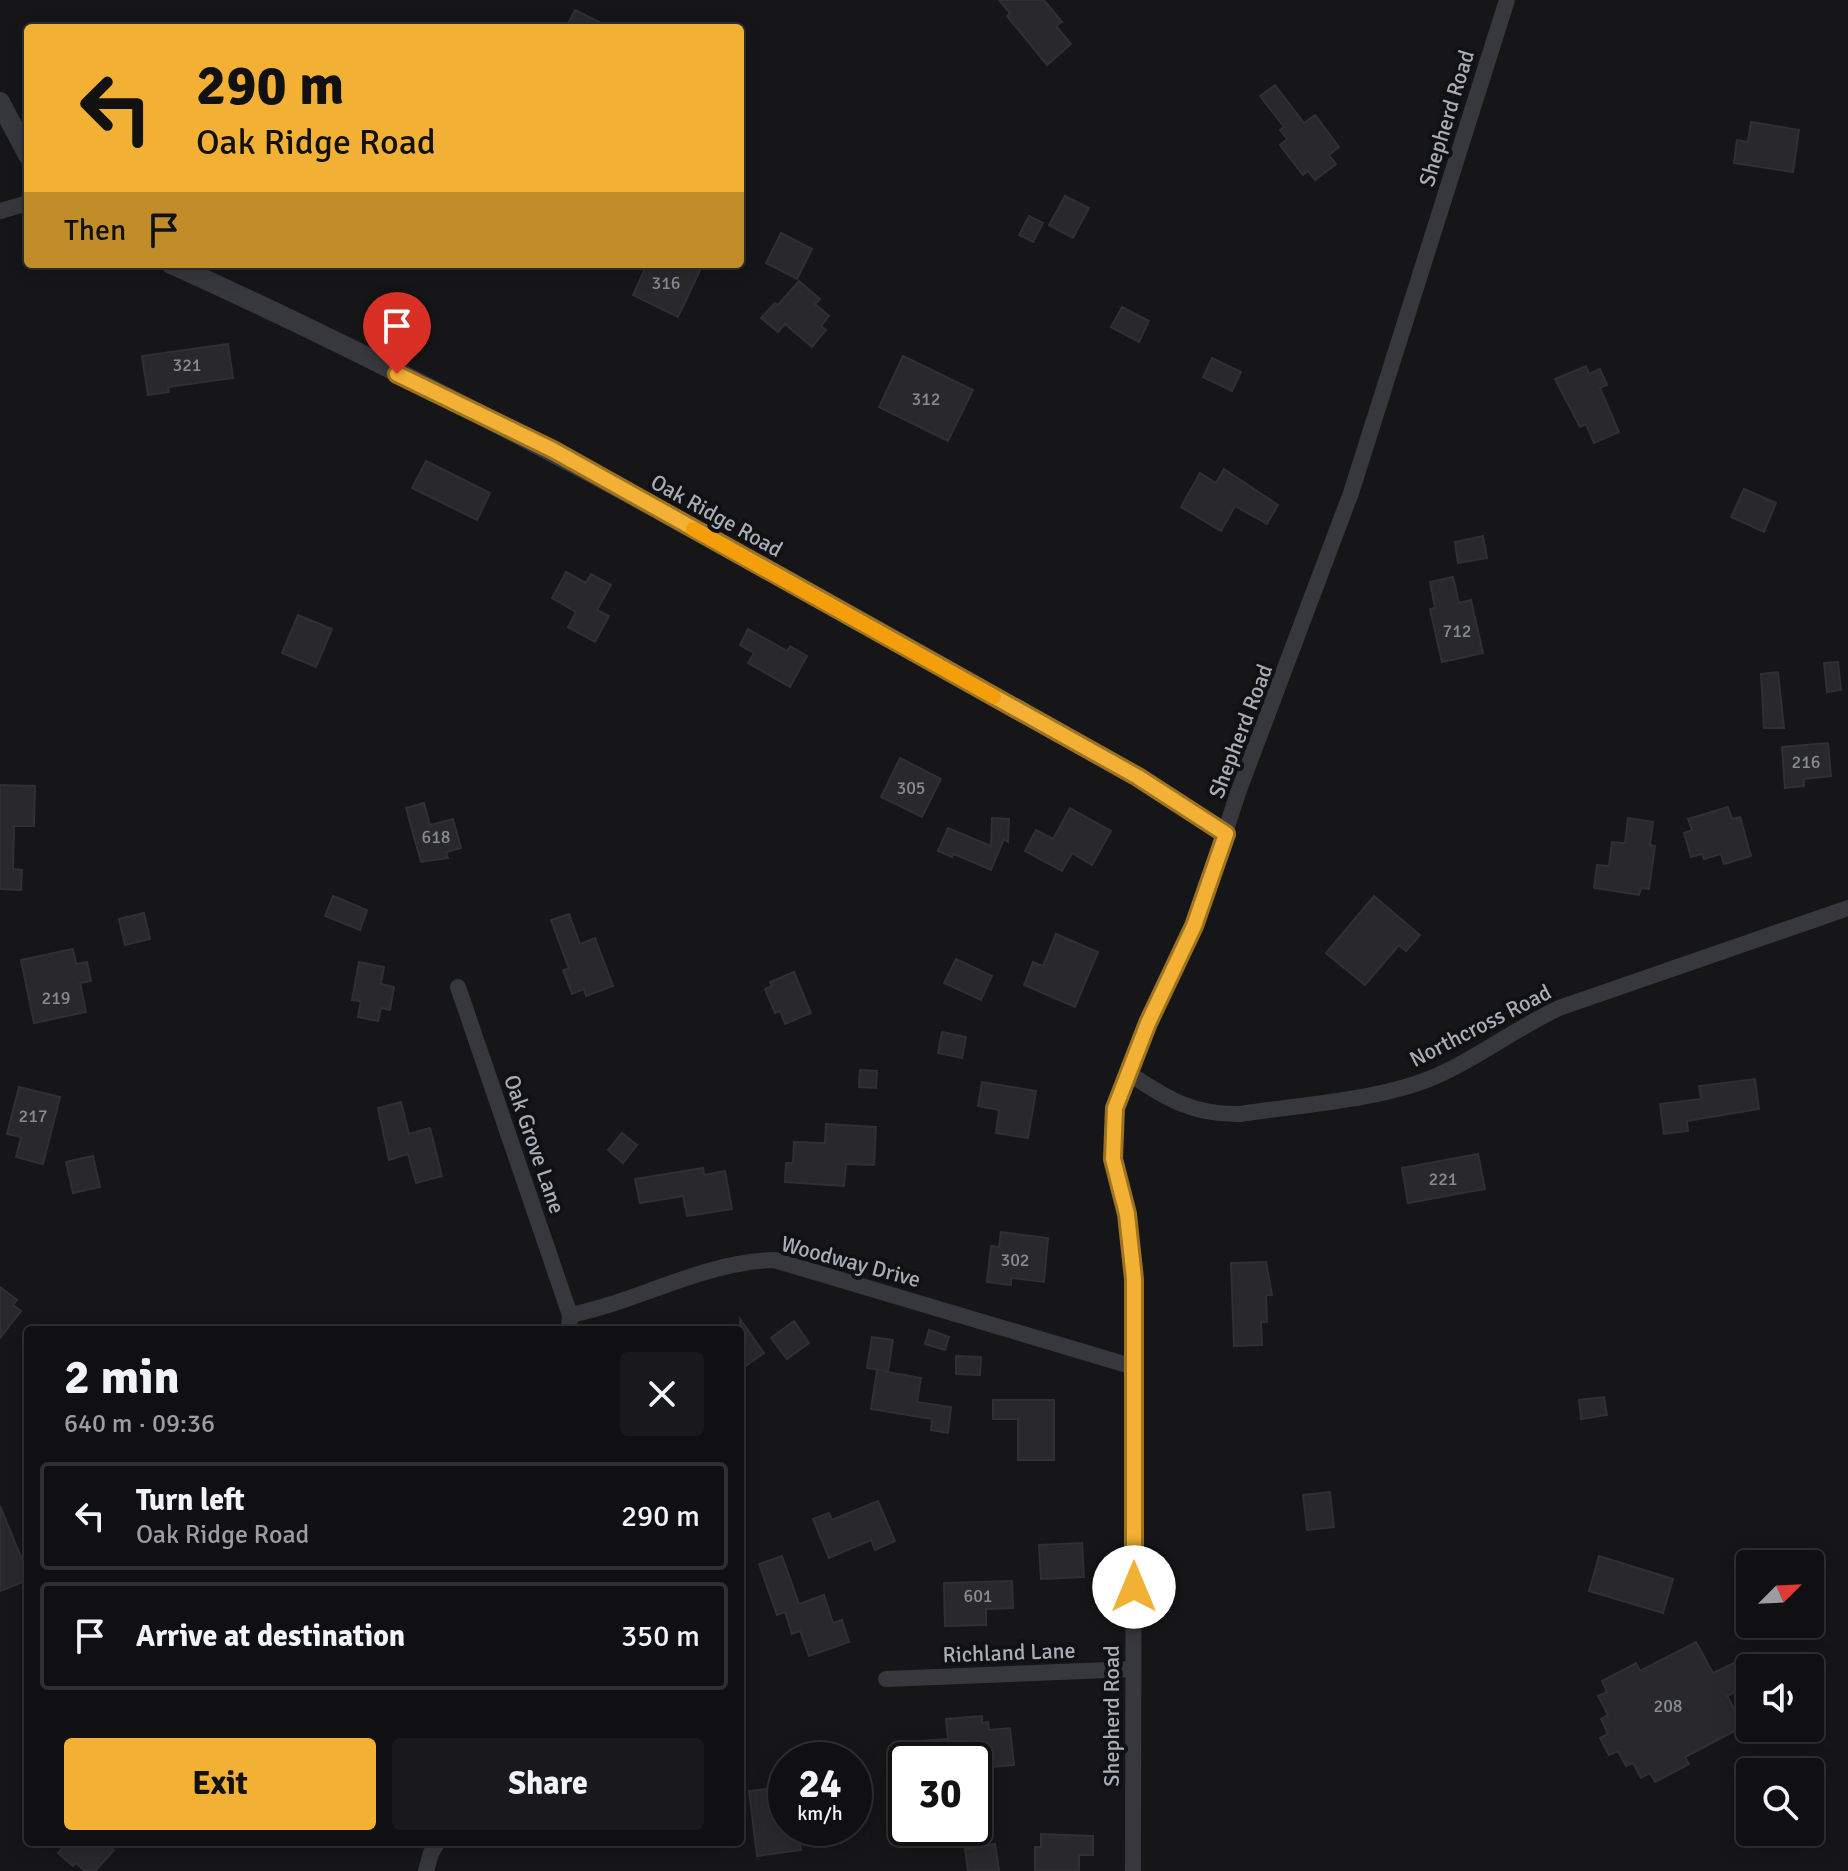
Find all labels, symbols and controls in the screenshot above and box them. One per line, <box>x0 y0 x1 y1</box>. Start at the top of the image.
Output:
street label: Shepherd Road <box>1413 47 1480 190</box>
text: 290 m <box>196 51 344 120</box>
icon: left <box>64 56 168 160</box>
text: Oak Ridge Road <box>196 120 436 165</box>
icon: arrive <box>142 208 186 252</box>
text: Then <box>64 212 126 249</box>
house number: 316 <box>651 272 681 294</box>
pin <box>363 292 431 374</box>
icon: arrive <box>375 304 419 348</box>
house number: 321 <box>172 354 202 376</box>
house number: 312 <box>911 388 941 410</box>
street label: Oak Ridge Road <box>646 468 787 563</box>
house number: 712 <box>1442 620 1472 642</box>
street label: Shepherd Road <box>1203 660 1278 802</box>
house number: 216 <box>1791 751 1821 773</box>
house number: 305 <box>896 777 926 799</box>
house number: 618 <box>421 826 451 848</box>
street label: Northcross Road <box>1405 978 1556 1073</box>
house number: 219 <box>41 987 71 1009</box>
street label: Oak Grove Lane <box>498 1071 571 1217</box>
house number: 217 <box>18 1105 48 1127</box>
house number: 221 <box>1428 1168 1458 1190</box>
street label: Woodway Drive <box>778 1230 924 1293</box>
house number: 302 <box>1000 1249 1030 1271</box>
text: 2 min <box>64 1348 180 1407</box>
button: close <box>620 1352 704 1436</box>
text: 640 m · 09:36 <box>64 1408 215 1440</box>
text: Turn left <box>136 1482 245 1519</box>
icon: left <box>68 1494 112 1538</box>
text: 290 m <box>621 1498 700 1535</box>
text: Oak Ridge Road <box>136 1519 309 1551</box>
position arrow <box>1092 1545 1176 1629</box>
north arrow <box>1736 1550 1824 1638</box>
map controls <box>1736 1550 1824 1846</box>
house number: 601 <box>963 1585 993 1607</box>
icon: arrive <box>68 1614 112 1658</box>
text: Arrive at destination <box>136 1618 405 1655</box>
text: 350 m <box>621 1618 700 1655</box>
street label: Richland Lane <box>942 1637 1076 1668</box>
street label: Shepherd Road <box>1098 1645 1125 1787</box>
button: sound <box>1736 1654 1824 1742</box>
house number: 208 <box>1653 1695 1683 1717</box>
button: Exit <box>64 1738 376 1830</box>
button: Share <box>392 1738 704 1830</box>
speed limit sign: 30 <box>888 1742 992 1846</box>
button: search <box>1736 1758 1824 1846</box>
text: 24 <box>798 1759 842 1809</box>
text: km/h <box>797 1801 843 1826</box>

